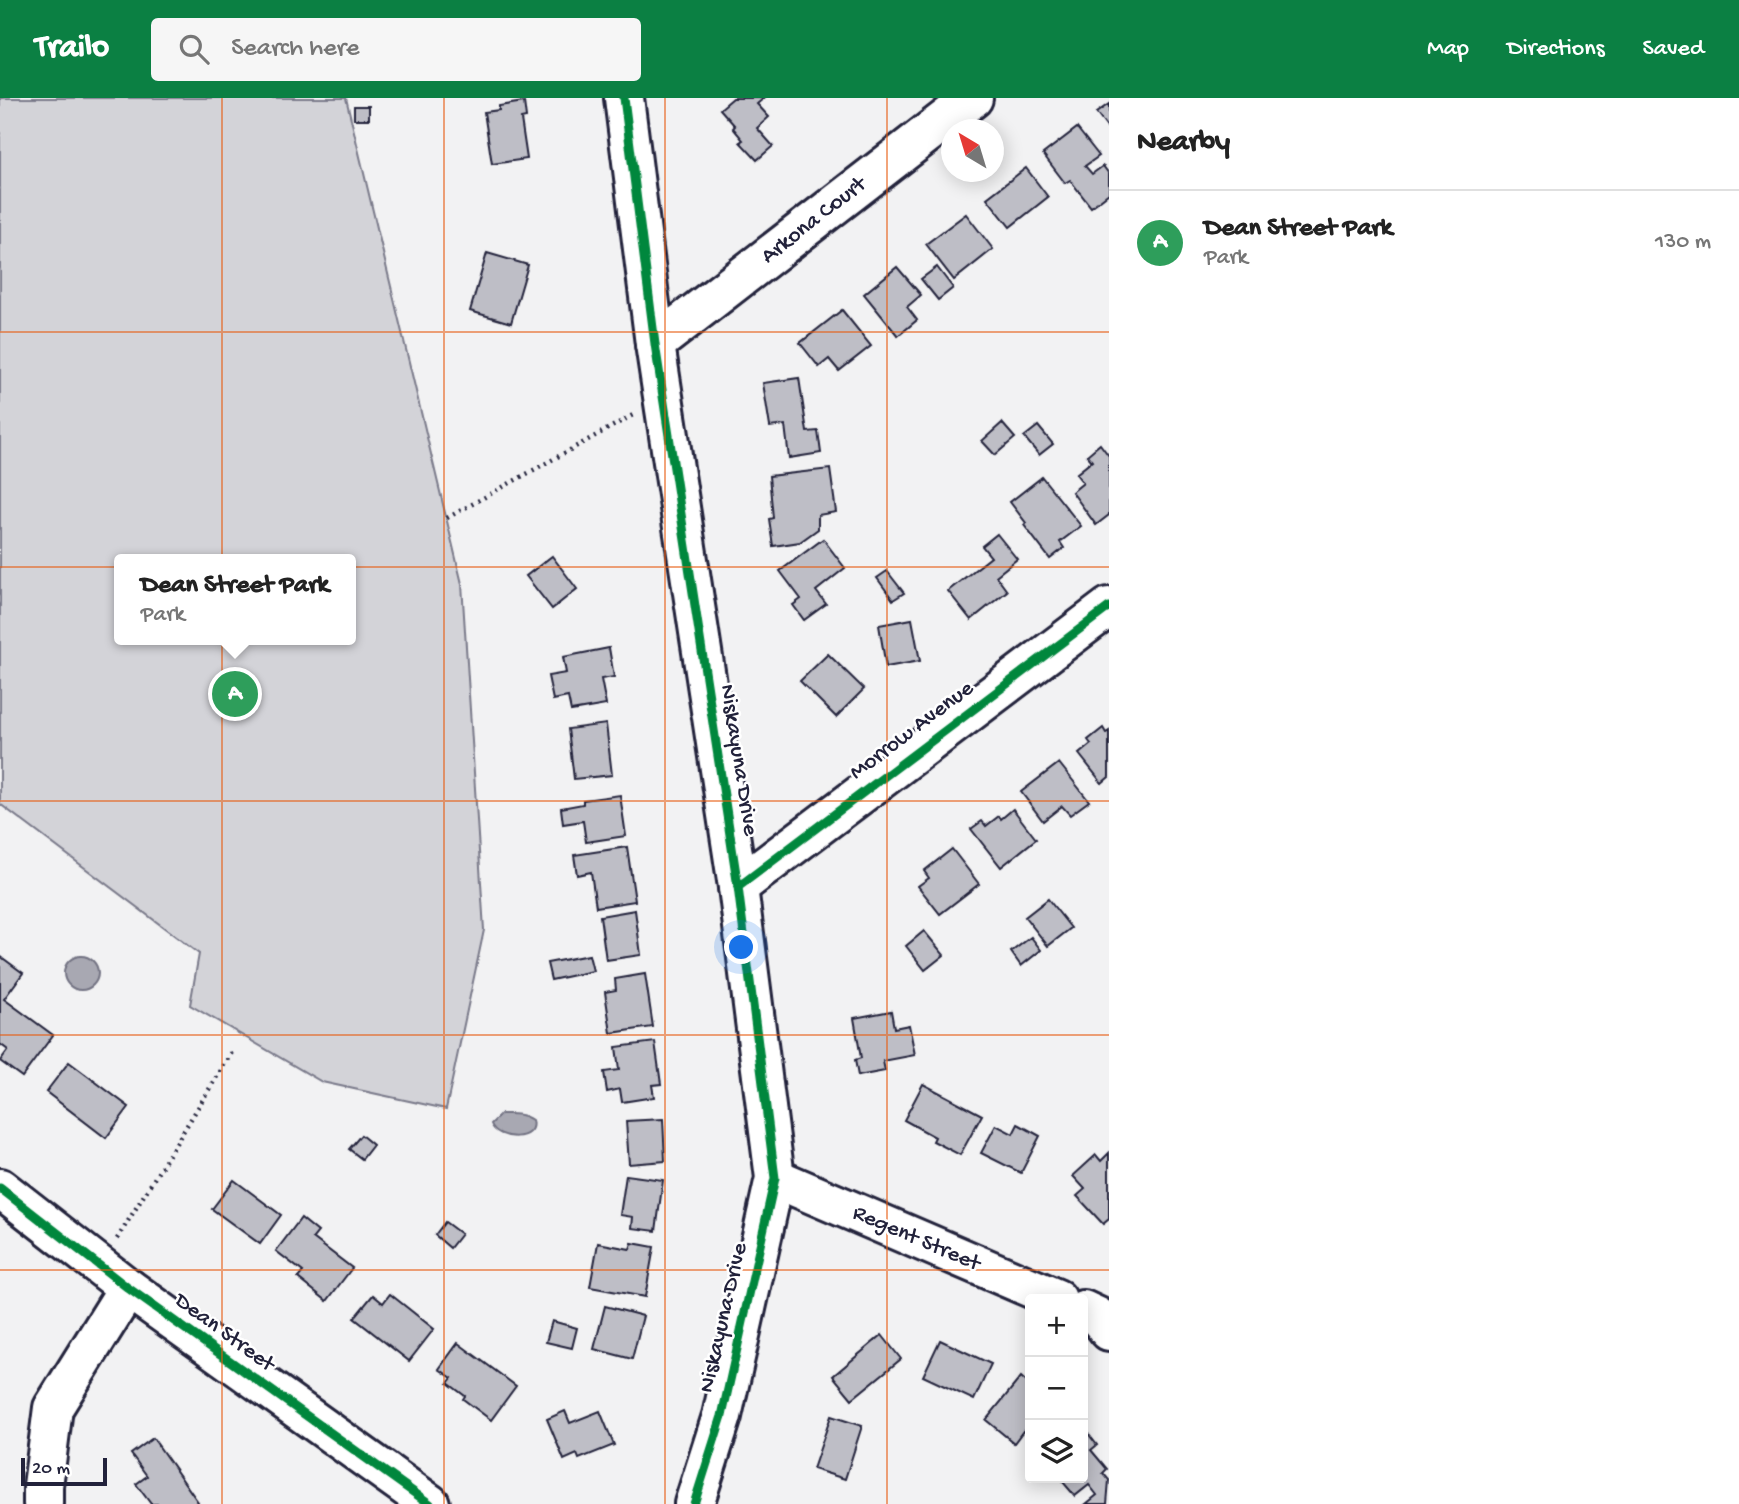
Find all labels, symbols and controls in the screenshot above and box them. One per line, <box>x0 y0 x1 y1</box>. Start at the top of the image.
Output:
search box <box>151 18 641 81</box>
text: Trailo <box>35 30 109 68</box>
icon: search <box>175 30 213 68</box>
text: Search here <box>231 34 359 65</box>
text: Map <box>1427 35 1469 64</box>
text: Directions <box>1507 35 1605 64</box>
text: Saved <box>1643 35 1704 64</box>
north arrow <box>941 119 1004 182</box>
text: Nearby <box>1137 126 1230 161</box>
street label: Arkona Court <box>756 171 873 270</box>
text: Dean Street Park <box>1204 214 1392 245</box>
text: A <box>1153 229 1167 256</box>
text: 130 m <box>1655 229 1711 256</box>
text: Park <box>1204 245 1248 272</box>
popup <box>114 554 356 645</box>
text: Dean Street Park <box>141 571 329 602</box>
text: Park <box>141 602 185 629</box>
pin: A <box>212 668 258 720</box>
street label: Morrow Avenue <box>845 675 980 786</box>
street label: Niskayuna Drive <box>713 682 763 839</box>
your location <box>724 930 758 964</box>
street label: Regent Street <box>848 1200 985 1279</box>
street label: Niskayuna Drive <box>694 1239 755 1396</box>
street label: Dean Street <box>167 1286 281 1379</box>
map controls <box>1025 1294 1088 1483</box>
button: + <box>1025 1294 1088 1357</box>
button: − <box>1025 1357 1088 1420</box>
button: layers <box>1025 1420 1088 1483</box>
scale bar <box>21 1455 107 1487</box>
text: 20 m <box>32 1458 70 1481</box>

